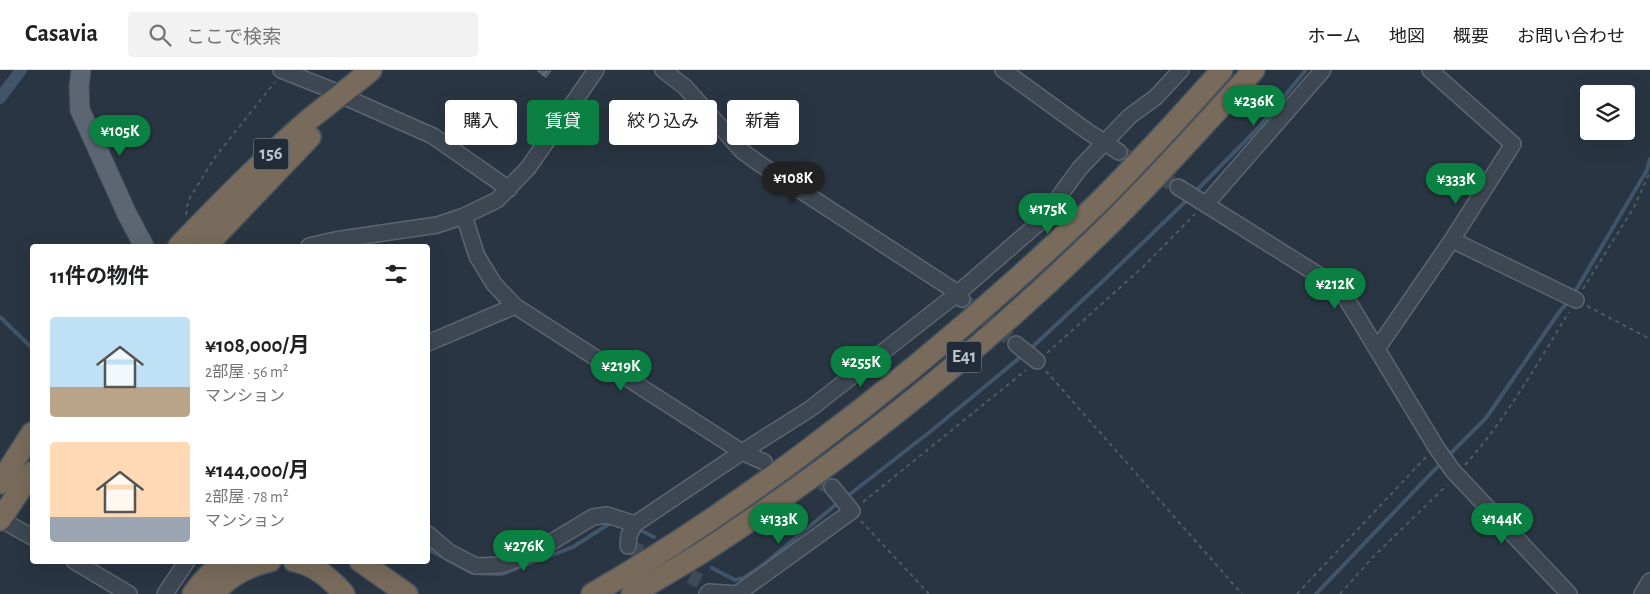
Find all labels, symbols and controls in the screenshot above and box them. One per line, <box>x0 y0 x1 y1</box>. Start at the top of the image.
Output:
search box <box>128 12 478 57</box>
icon: search <box>146 21 174 49</box>
text: Casavia <box>25 22 98 46</box>
text: ここで検索 <box>186 28 281 47</box>
text: ホーム <box>1308 28 1361 46</box>
text: 地図 <box>1389 28 1425 46</box>
text: 概要 <box>1453 28 1489 46</box>
text: お問い合わせ <box>1517 28 1625 46</box>
pin: ¥236K <box>1219 85 1289 127</box>
map controls <box>1580 85 1635 140</box>
button: layers <box>1580 85 1635 140</box>
text: ¥236K <box>1234 93 1274 109</box>
chip: 購入 <box>445 100 517 145</box>
chip: 賃貸 <box>527 100 599 145</box>
chip: 絞り込み <box>609 100 717 145</box>
chip: 新着 <box>727 100 799 145</box>
pin: ¥105K <box>85 114 155 157</box>
text: ¥105K <box>101 123 139 139</box>
road number: 156 <box>254 138 288 170</box>
pin: ¥108K <box>758 162 828 204</box>
pin: ¥333K <box>1421 162 1491 205</box>
text: ¥108K <box>773 170 813 186</box>
text: ¥333K <box>1437 171 1475 187</box>
pin: ¥175K <box>1013 192 1083 235</box>
text: ¥175K <box>1029 201 1067 217</box>
icon: filters <box>382 260 410 288</box>
text: 11件の物件 <box>50 266 149 287</box>
pin: ¥212K <box>1300 268 1370 310</box>
text: ¥212K <box>1316 276 1354 292</box>
text: ¥108,000/月 <box>205 335 310 356</box>
icon: home <box>90 337 150 397</box>
road number: E41 <box>946 342 982 372</box>
pin: ¥255K <box>826 346 896 388</box>
pin: ¥219K <box>586 350 656 392</box>
text: ¥255K <box>841 354 881 370</box>
text: ¥219K <box>602 358 640 374</box>
text: 2部屋 · 56 m² <box>205 364 288 380</box>
text: マンション <box>205 388 285 404</box>
text: ¥144,000/月 <box>205 460 309 481</box>
icon: home <box>90 462 150 522</box>
text: 2部屋 · 78 m² <box>205 489 289 505</box>
pin: ¥133K <box>744 502 814 545</box>
pin: ¥144K <box>1467 502 1537 545</box>
text: ¥133K <box>760 511 798 527</box>
text: ¥144K <box>1482 511 1522 527</box>
text: マンション <box>205 513 285 529</box>
pin: ¥276K <box>489 530 559 572</box>
text: ¥276K <box>504 538 544 554</box>

